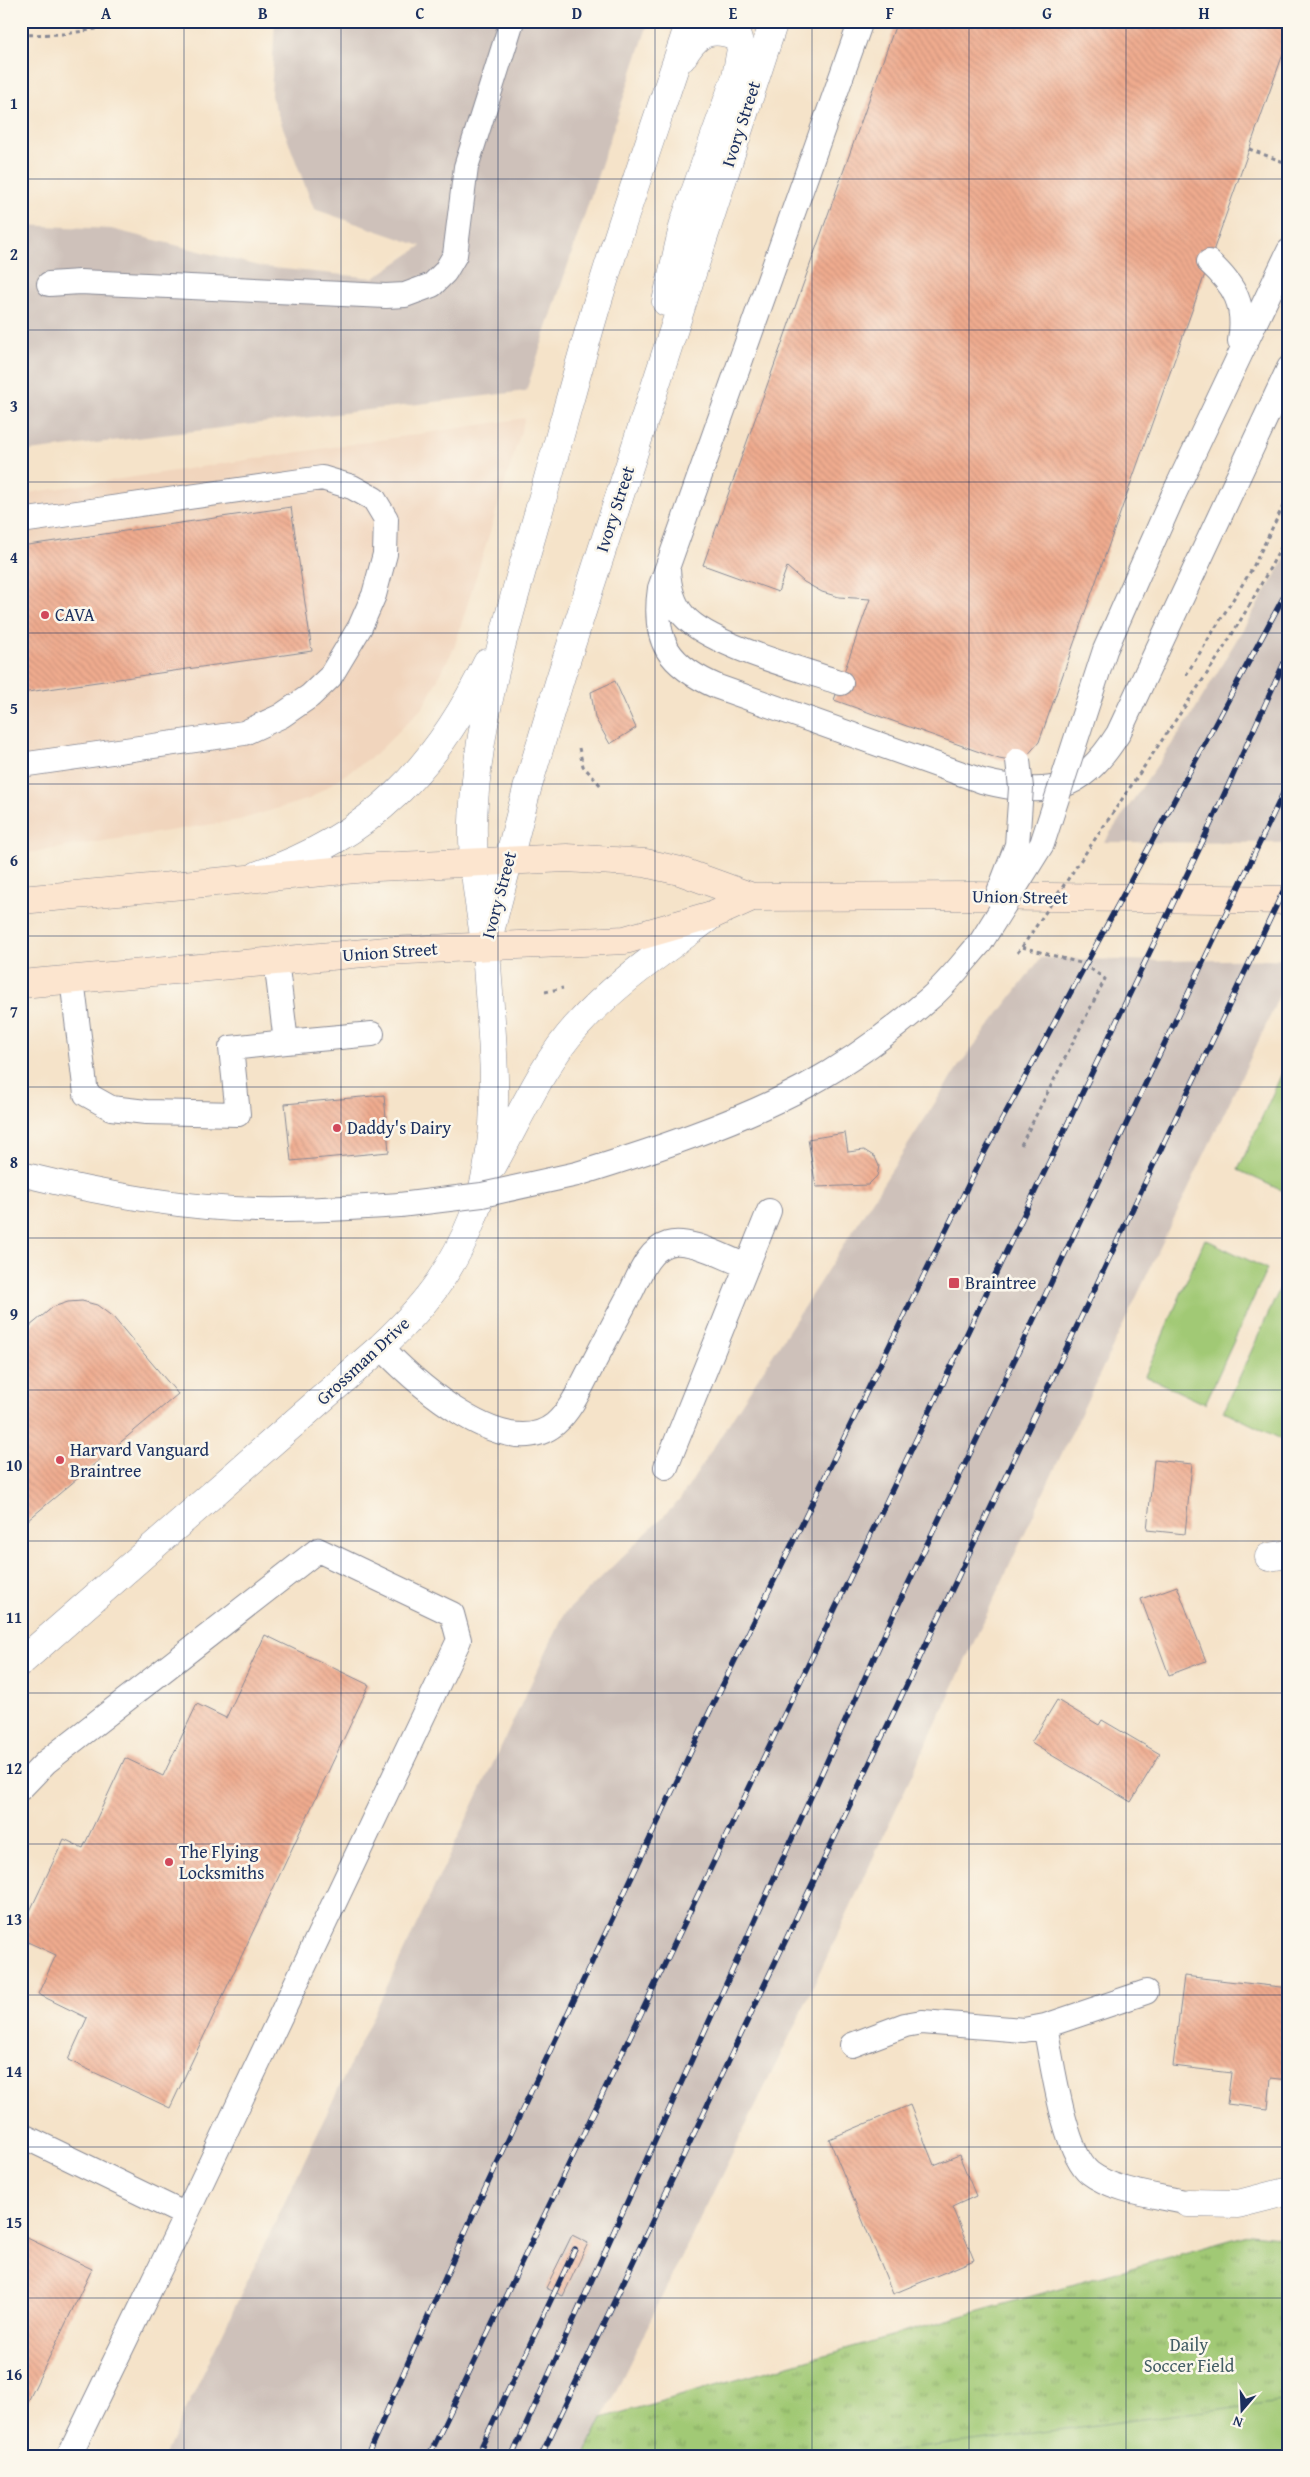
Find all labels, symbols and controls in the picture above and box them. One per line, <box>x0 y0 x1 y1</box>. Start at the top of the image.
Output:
text: A <box>101 1 112 25</box>
text: B <box>258 1 268 25</box>
text: C <box>415 1 425 25</box>
text: D <box>572 1 582 25</box>
text: E <box>729 1 738 25</box>
text: F <box>886 1 894 25</box>
text: G <box>1042 1 1052 25</box>
text: H <box>1198 1 1210 25</box>
street label: Ivory Street <box>714 77 767 170</box>
text: 1 <box>10 91 18 115</box>
text: 2 <box>10 242 18 266</box>
text: 3 <box>10 394 18 418</box>
street label: Ivory Street <box>588 462 641 555</box>
text: 4 <box>10 545 18 569</box>
place label: CAVA <box>55 601 95 628</box>
marker: CAVA <box>39 609 51 621</box>
text: 5 <box>10 696 18 720</box>
text: 6 <box>10 848 18 872</box>
street label: Ivory Street <box>474 848 523 941</box>
street label: Union Street <box>972 882 1069 911</box>
street label: Union Street <box>341 935 439 968</box>
text: 7 <box>10 999 18 1023</box>
place label: Daddy's Dairy <box>347 1114 451 1141</box>
marker: Daddy's Dairy <box>331 1122 343 1134</box>
text: 8 <box>10 1150 18 1174</box>
place label: Braintree <box>965 1269 1037 1296</box>
marker: Braintree <box>947 1276 961 1290</box>
text: 9 <box>10 1302 18 1326</box>
street label: Grossman Drive <box>310 1310 415 1411</box>
place label: Harvard Vanguard Braintree <box>70 1436 210 1484</box>
text: 10 <box>6 1453 22 1477</box>
marker: Harvard Vanguard Braintree <box>54 1454 66 1466</box>
text: 11 <box>6 1605 22 1629</box>
text: 12 <box>6 1756 22 1780</box>
place label: The Flying Locksmiths <box>179 1838 264 1886</box>
marker: The Flying Locksmiths <box>163 1856 175 1868</box>
text: 13 <box>6 1907 22 1931</box>
text: 14 <box>6 2059 22 2083</box>
text: 15 <box>6 2210 22 2234</box>
park label: Daily Soccer Field <box>1144 2331 1235 2379</box>
text: 16 <box>6 2362 22 2386</box>
north arrow <box>1218 2384 1268 2434</box>
text: N <box>1229 2411 1245 2433</box>

